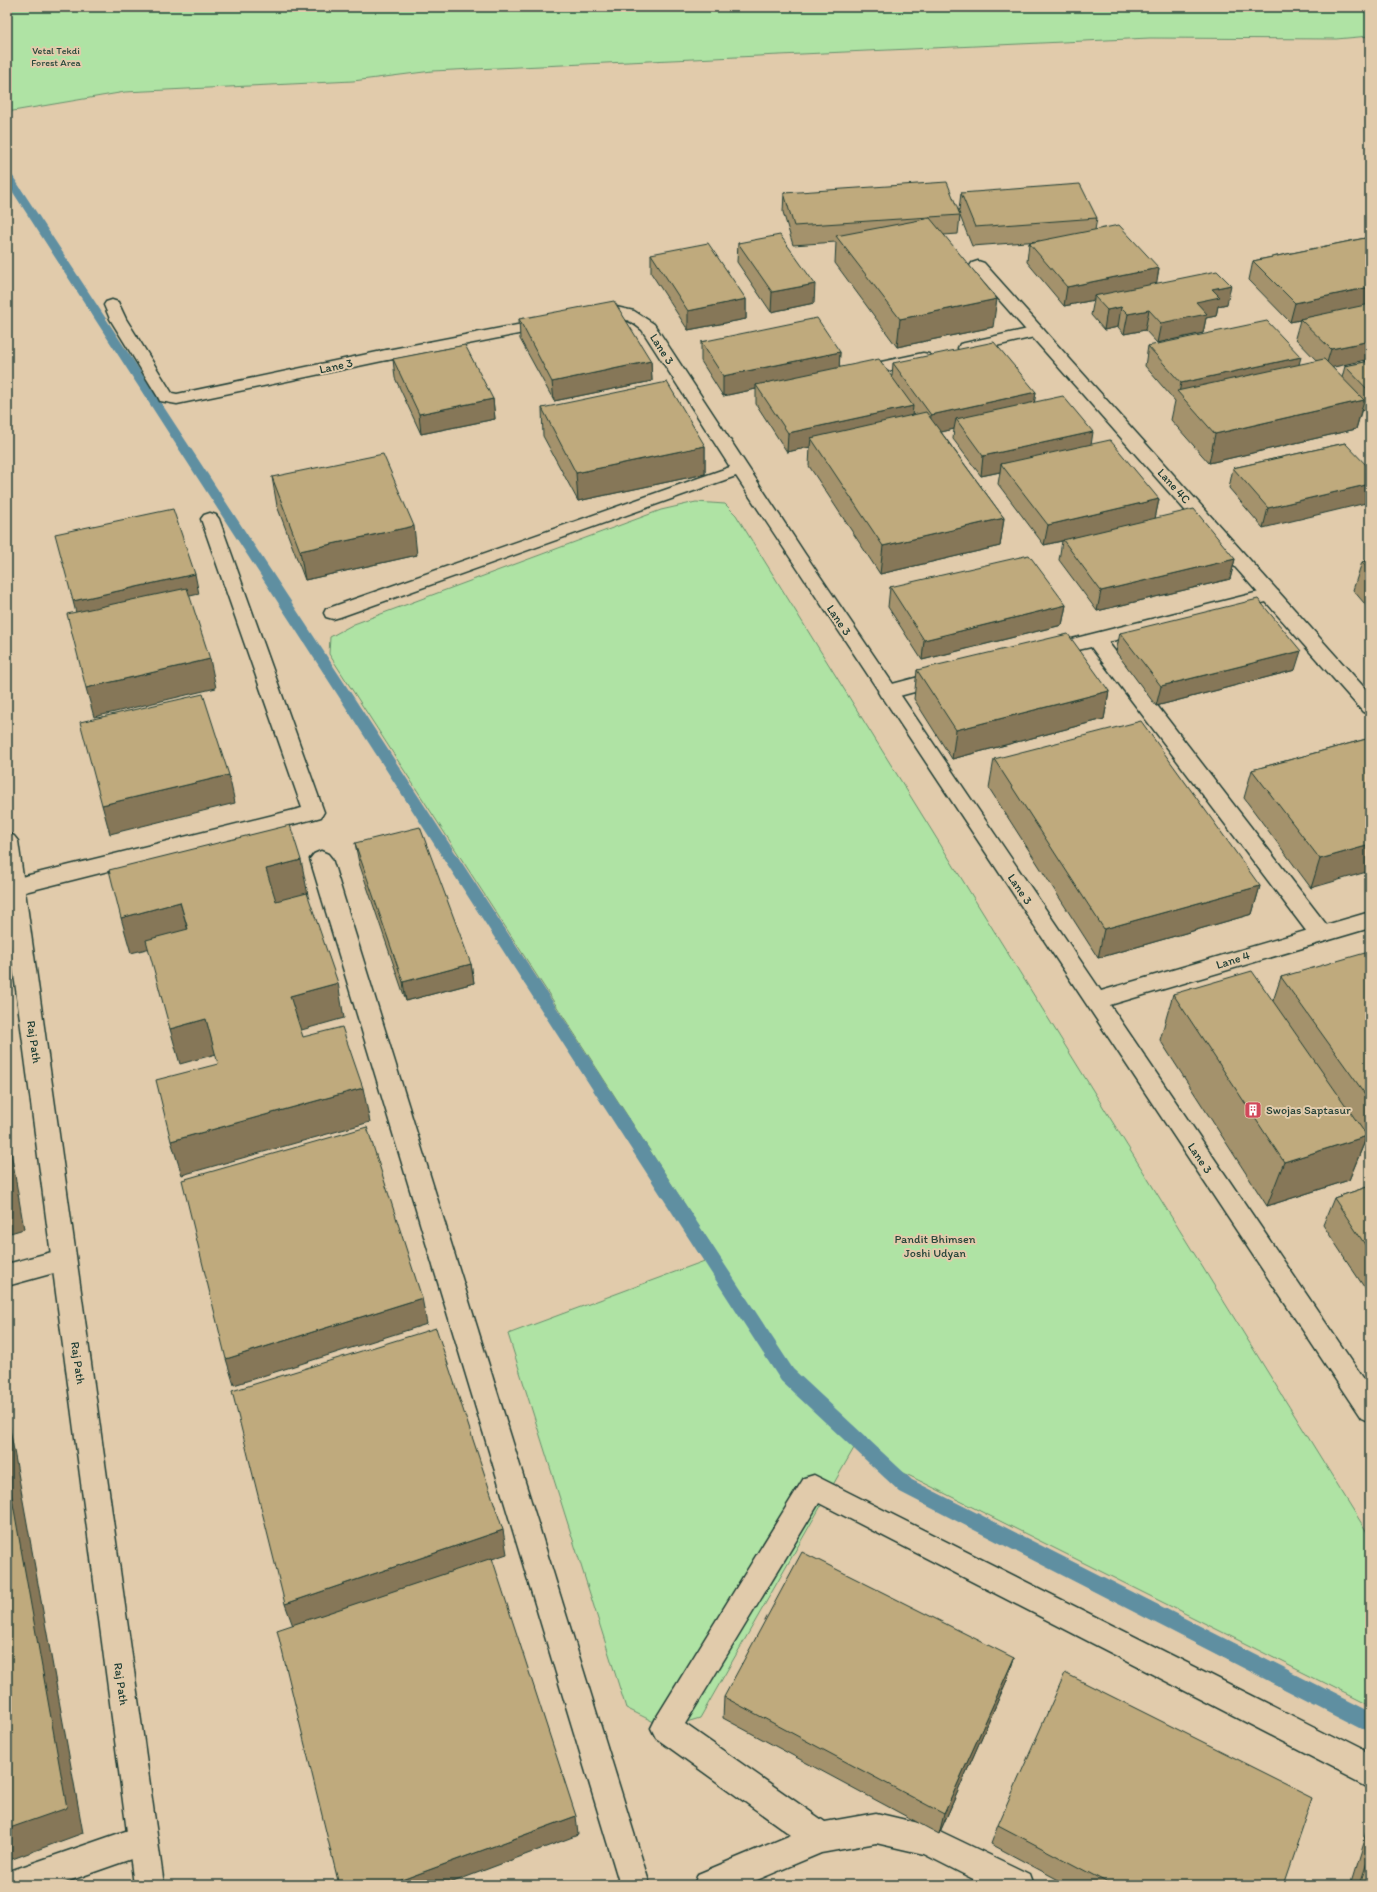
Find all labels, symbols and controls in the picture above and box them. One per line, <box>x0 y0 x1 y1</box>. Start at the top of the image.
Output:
park label: Vetal Tekdi Forest Area <box>31 44 82 69</box>
street label: Lane 3 <box>647 331 677 367</box>
street label: Lane 3 <box>318 356 355 376</box>
street label: Lane 4C <box>1155 466 1194 507</box>
street label: Lane 3 <box>824 602 855 638</box>
street label: Lane 3 <box>1005 871 1036 907</box>
street label: Lane 4 <box>1214 948 1252 972</box>
street label: Raj Path <box>24 1020 44 1065</box>
building icon: Swojas Saptasur <box>1243 1100 1263 1120</box>
place label: Swojas Saptasur <box>1266 1103 1351 1117</box>
street label: Lane 3 <box>1185 1140 1216 1176</box>
park label: Pandit Bhimsen Joshi Udyan <box>894 1232 976 1260</box>
street label: Raj Path <box>68 1341 88 1386</box>
street label: Raj Path <box>111 1662 131 1707</box>

